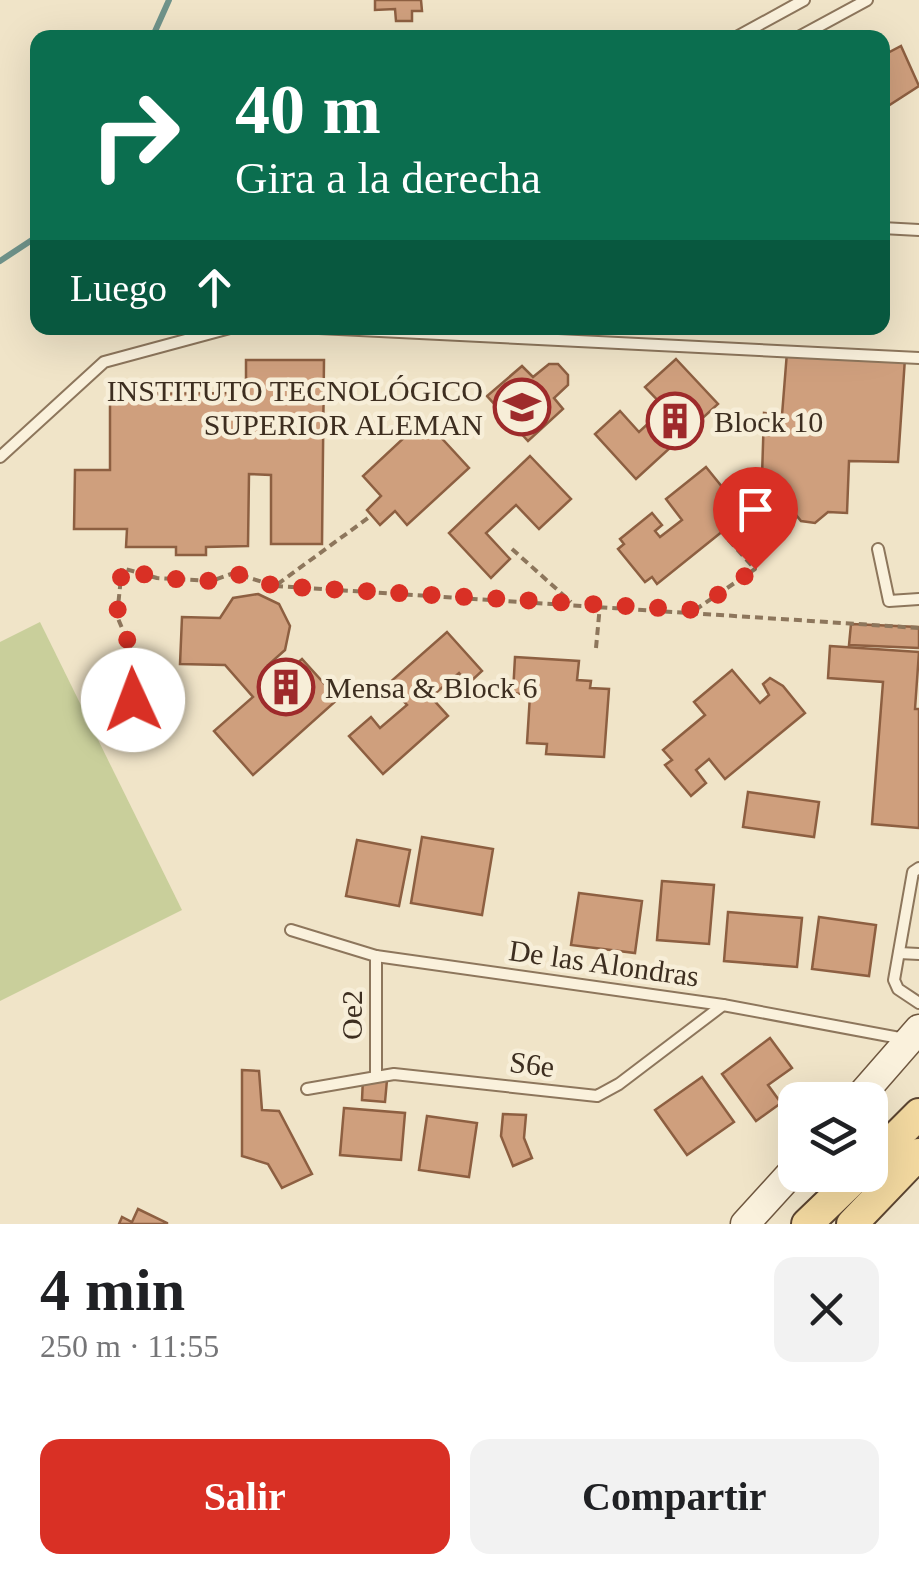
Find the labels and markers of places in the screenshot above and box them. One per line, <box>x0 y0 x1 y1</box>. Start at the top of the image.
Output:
place label: INSTITUTO TECNOLÓGICO SUPERIOR ALEMAN <box>107 374 483 441</box>
school or university icon: INSTITUTO TECNOLÓGICO SUPERIOR ALEMAN <box>492 377 552 437</box>
building icon: Block 10 <box>645 391 705 451</box>
place label: Block 10 <box>714 405 823 438</box>
pin <box>713 467 798 570</box>
building icon: Mensa & Block 6 <box>256 657 316 717</box>
place label: Mensa & Block 6 <box>325 671 537 704</box>

